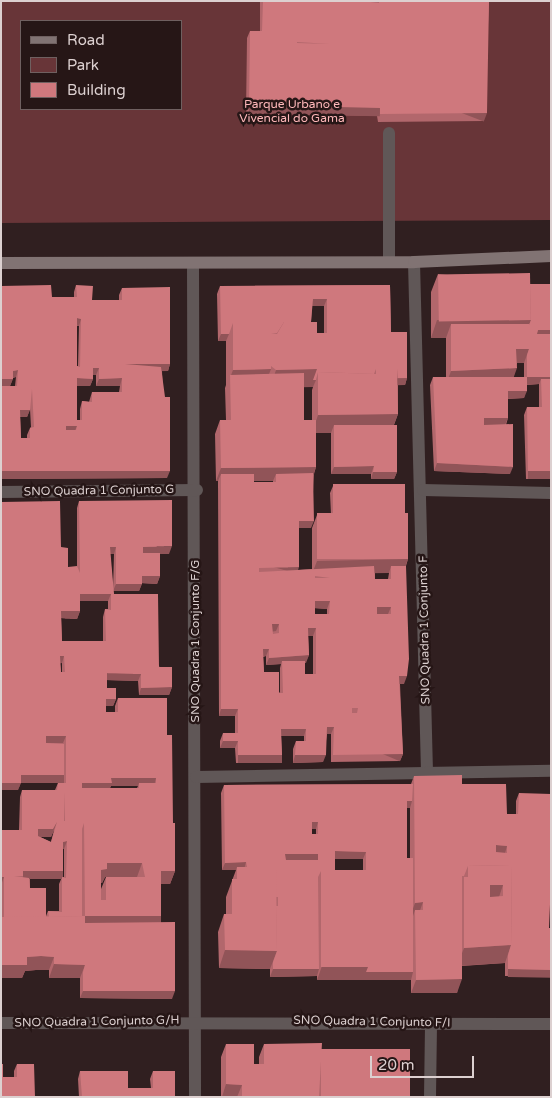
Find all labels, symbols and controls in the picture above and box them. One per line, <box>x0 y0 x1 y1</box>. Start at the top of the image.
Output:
legend <box>20 20 182 110</box>
text: Road <box>67 31 105 49</box>
text: Park <box>67 56 99 74</box>
text: Building <box>67 81 126 99</box>
park label: Parque Urbano e Vivencial do Gama <box>239 98 345 126</box>
street label: SNO Quadra 1 Conjunto G <box>24 482 174 500</box>
street label: SNO Quadra 1 Conjunto F <box>417 556 433 704</box>
street label: SNO Quadra 1 Conjunto F/G <box>189 560 203 722</box>
street label: SNO Quadra 1 Conjunto G/H <box>14 1013 180 1031</box>
street label: SNO Quadra 1 Conjunto F/I <box>293 1013 451 1031</box>
scale bar <box>372 1046 476 1078</box>
text: 20 m <box>378 1056 415 1074</box>

